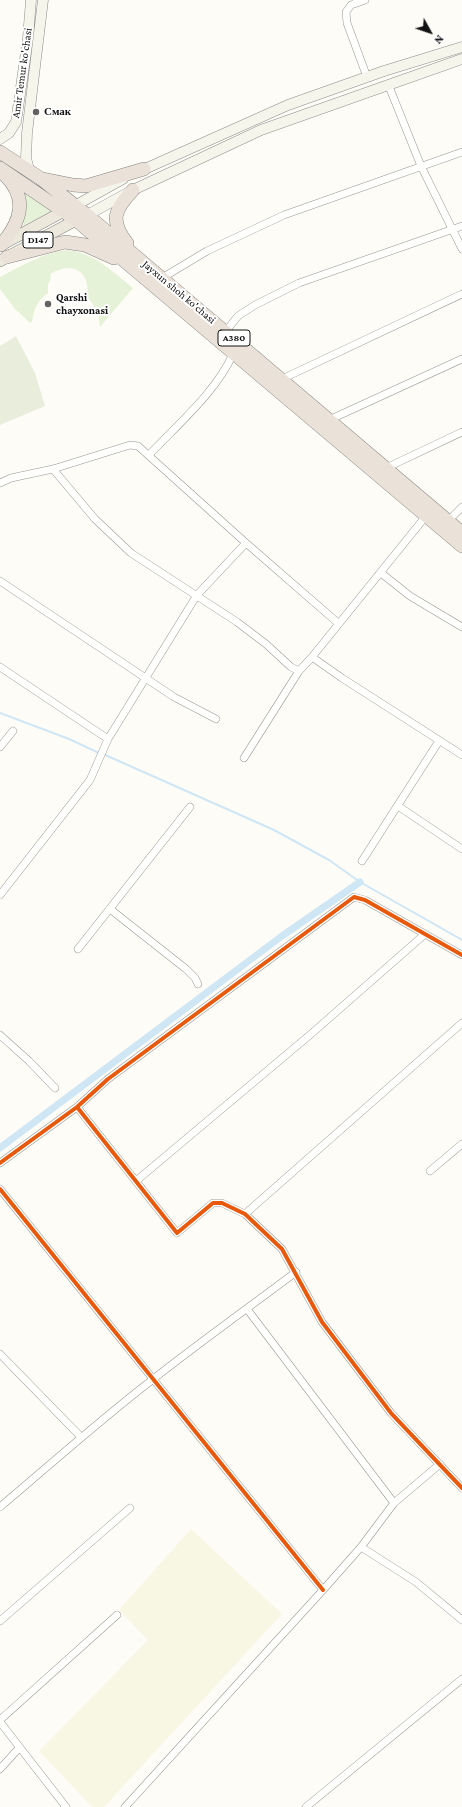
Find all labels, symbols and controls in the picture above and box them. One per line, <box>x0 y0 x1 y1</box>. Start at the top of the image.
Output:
north arrow <box>410 12 450 52</box>
street label: Amir Temur ko'chasi <box>9 27 35 119</box>
text: N <box>432 33 446 46</box>
place label: Смак <box>44 105 71 119</box>
marker: Смак <box>31 107 41 117</box>
road number: D147 <box>23 232 53 248</box>
street label: Jayxun shoh ko'chasi <box>140 258 218 326</box>
place label: Qarshi chayxonasi <box>56 291 108 317</box>
marker: Qarshi chayxonasi <box>43 299 53 309</box>
road number: A380 <box>218 330 250 346</box>

